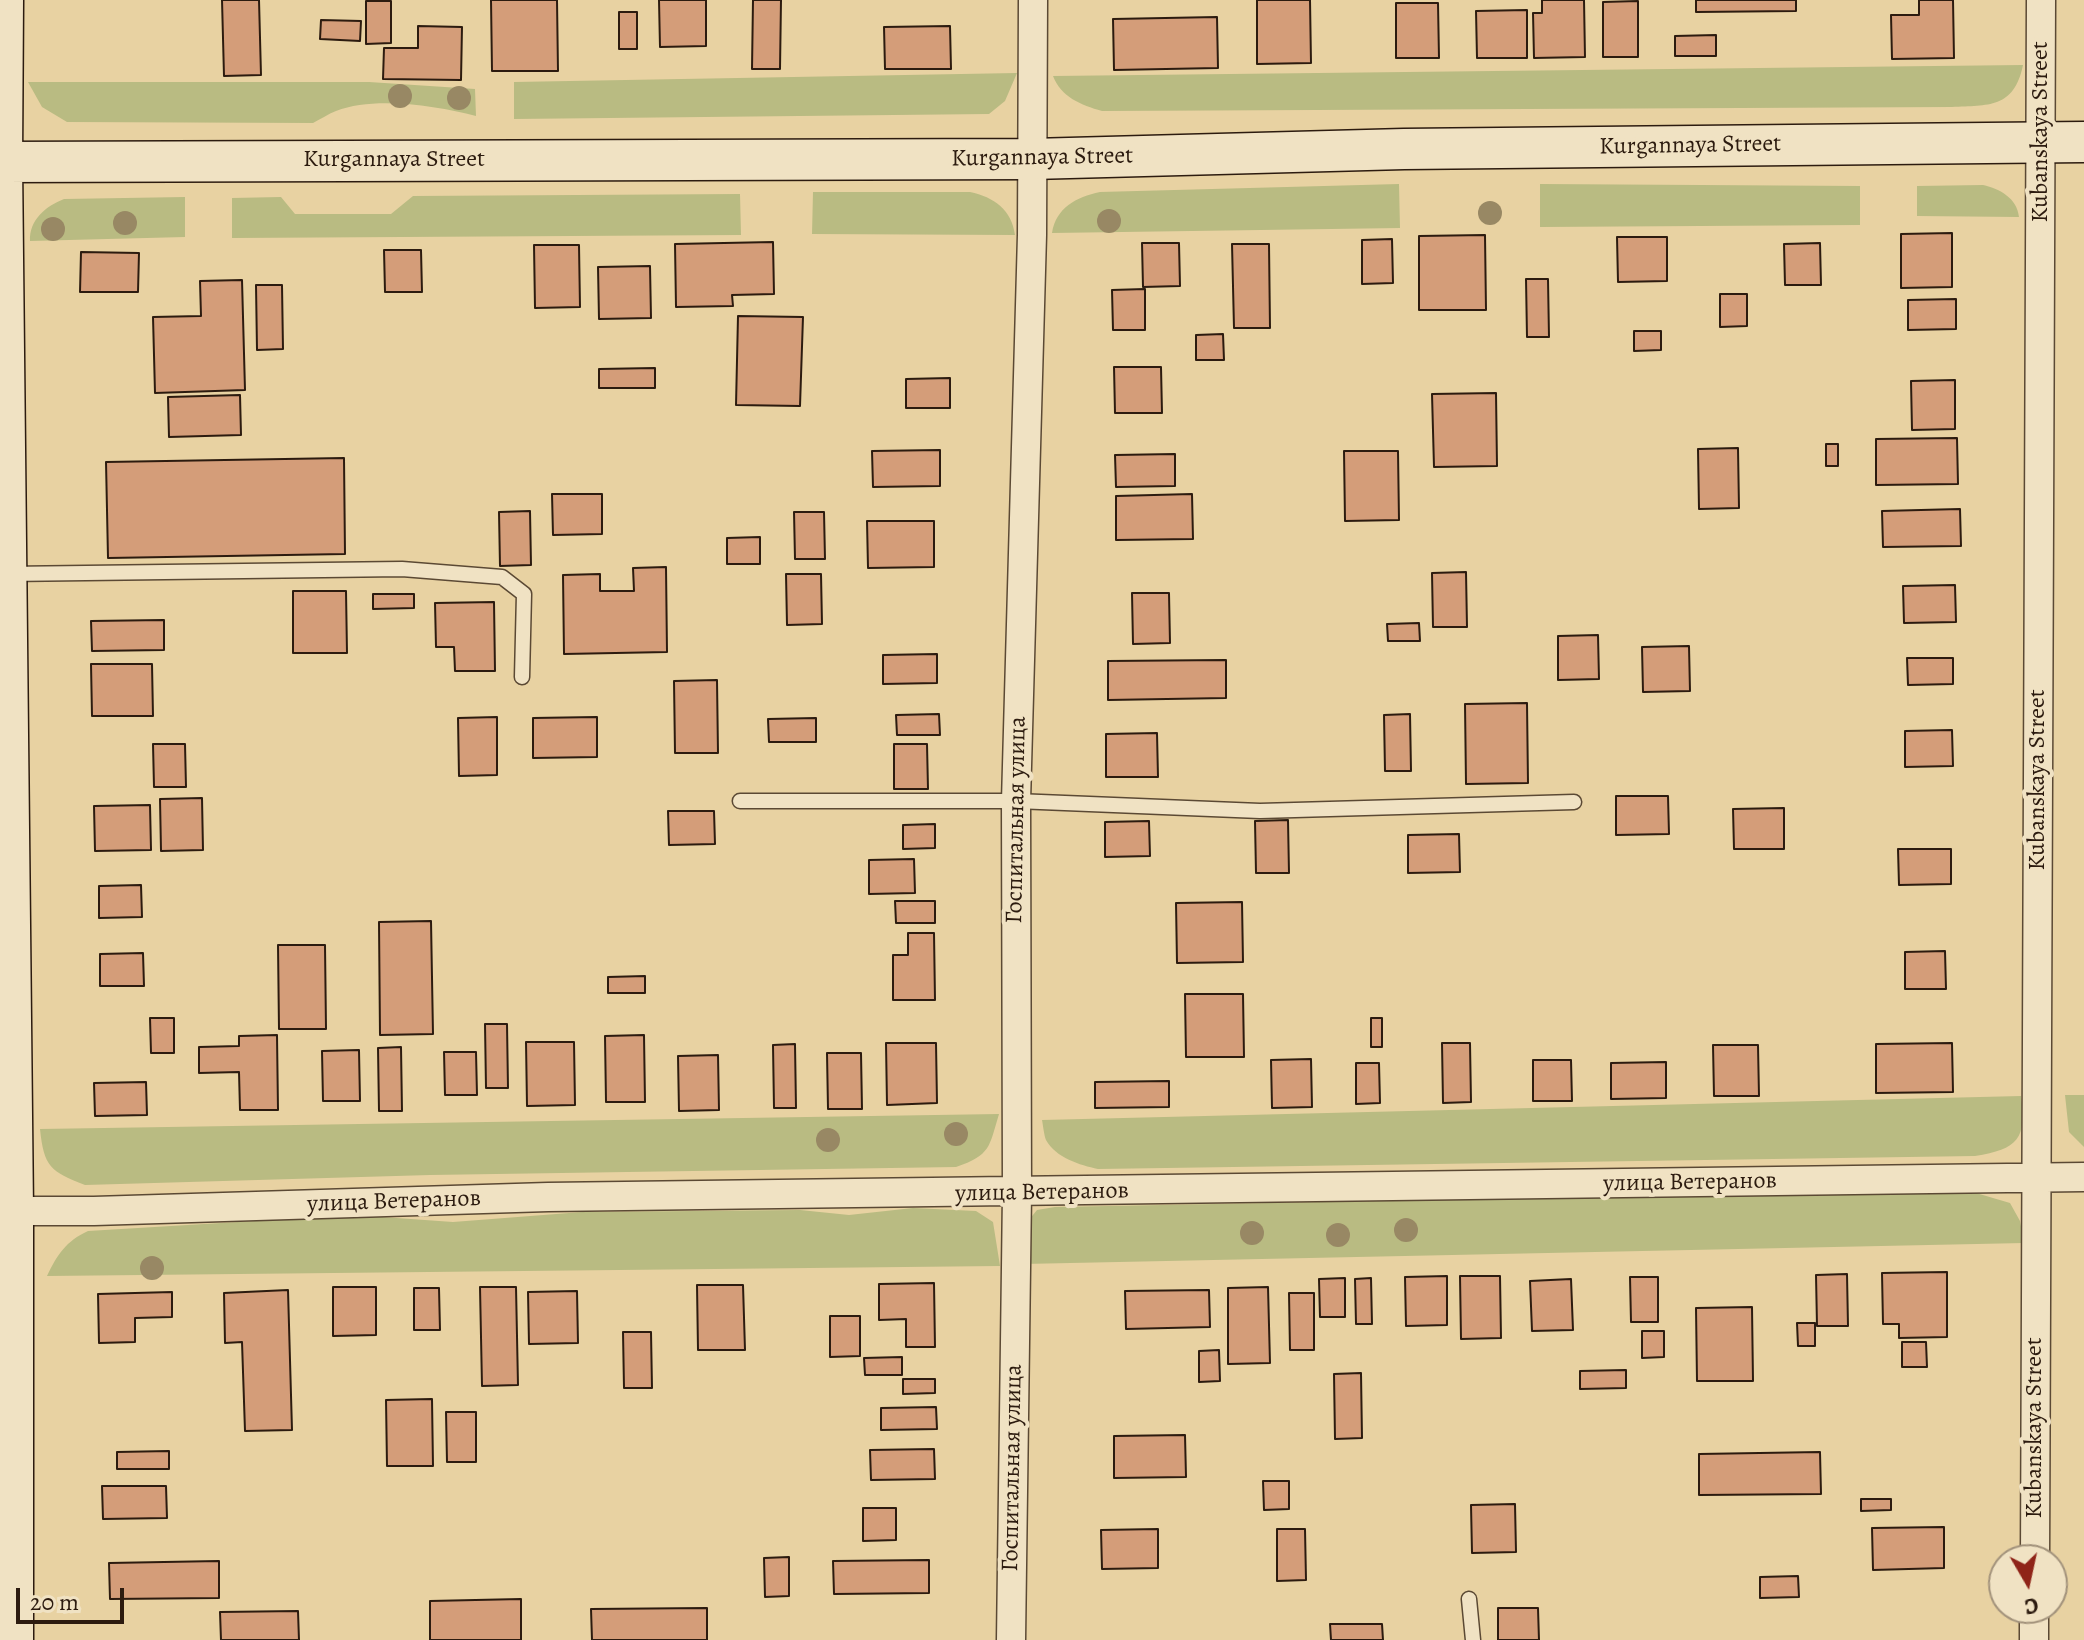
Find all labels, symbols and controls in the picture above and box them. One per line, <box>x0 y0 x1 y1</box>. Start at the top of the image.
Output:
street label: Kubanskaya Street <box>2027 41 2055 223</box>
street label: Kurgannaya Street <box>1599 130 1781 162</box>
street label: Kurgannaya Street <box>951 142 1133 174</box>
street label: Kurgannaya Street <box>303 146 485 174</box>
street label: Kubanskaya Street <box>2024 689 2052 871</box>
street label: Госпитальная улица <box>1001 716 1033 924</box>
street label: улица Ветеранов <box>1603 1167 1777 1199</box>
street label: улица Ветеранов <box>955 1177 1129 1209</box>
street label: улица Ветеранов <box>307 1185 481 1219</box>
street label: Kubanskaya Street <box>2021 1337 2049 1519</box>
street label: Госпитальная улица <box>997 1364 1029 1572</box>
north arrow <box>1988 1544 2068 1624</box>
scale bar <box>20 1572 128 1622</box>
text: 20 m <box>30 1586 79 1618</box>
text: С <box>2022 1590 2040 1622</box>

